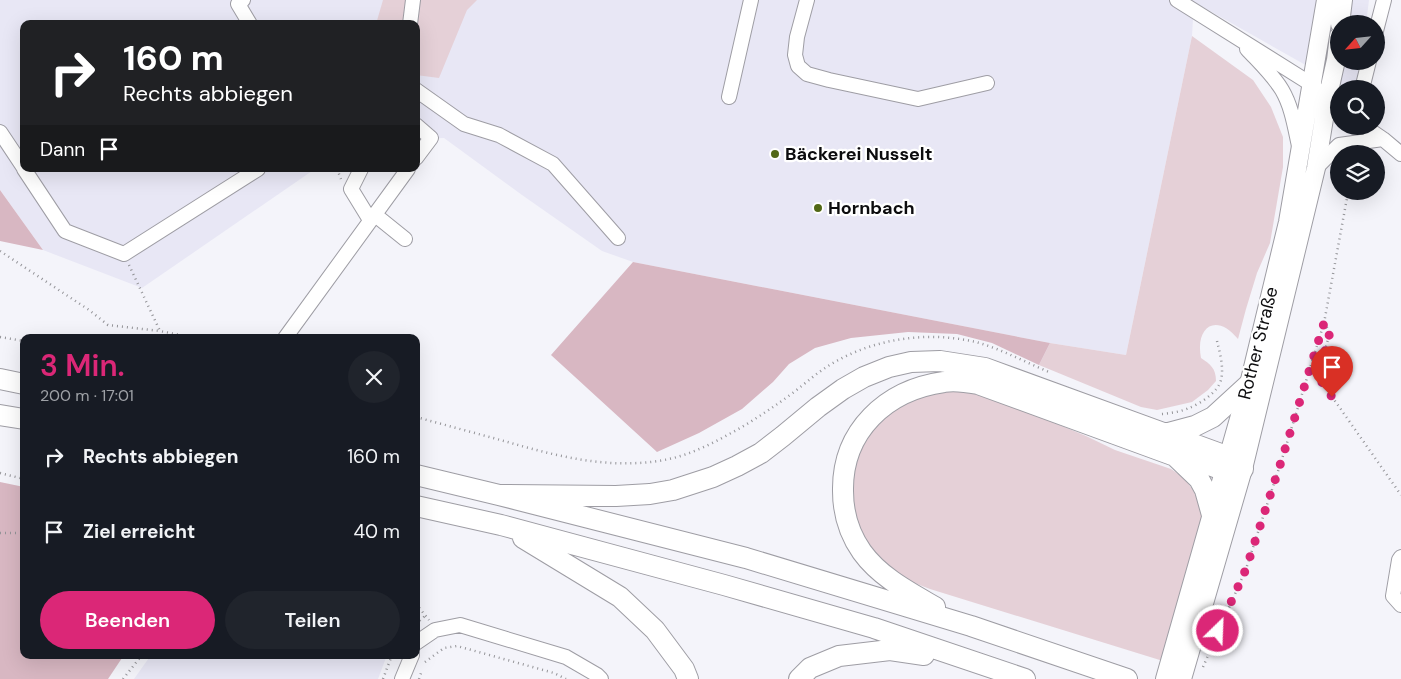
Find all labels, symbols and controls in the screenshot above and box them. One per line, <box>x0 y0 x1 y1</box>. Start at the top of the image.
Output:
north arrow <box>1330 15 1385 70</box>
map controls <box>1330 15 1385 200</box>
text: 160 m <box>123 35 224 81</box>
icon: right <box>40 40 105 105</box>
text: Rechts abbiegen <box>123 79 293 108</box>
button: search <box>1330 80 1385 135</box>
icon: arrive <box>95 135 123 163</box>
text: Dann <box>40 137 85 162</box>
place label: Bäckerei Nusselt <box>785 142 932 166</box>
button: layers <box>1330 145 1385 200</box>
marker: Bäckerei Nusselt <box>769 148 781 160</box>
place label: Hornbach <box>828 196 915 220</box>
marker: Hornbach <box>812 202 824 214</box>
street label: Rother Straße <box>1232 284 1284 402</box>
text: 3 Min. <box>40 346 125 385</box>
pin <box>1311 346 1353 397</box>
button: close <box>348 351 400 403</box>
icon: arrive <box>1318 353 1346 381</box>
text: 200 m · 17:01 <box>40 385 134 406</box>
icon: right <box>40 443 68 471</box>
text: Rechts abbiegen <box>83 444 238 469</box>
text: 160 m <box>347 444 400 469</box>
icon: arrive <box>40 518 68 546</box>
text: Ziel erreicht <box>83 519 195 544</box>
text: 40 m <box>353 519 400 544</box>
button: Beenden <box>40 591 215 649</box>
button: Teilen <box>225 591 400 649</box>
position arrow <box>1191 604 1243 656</box>

